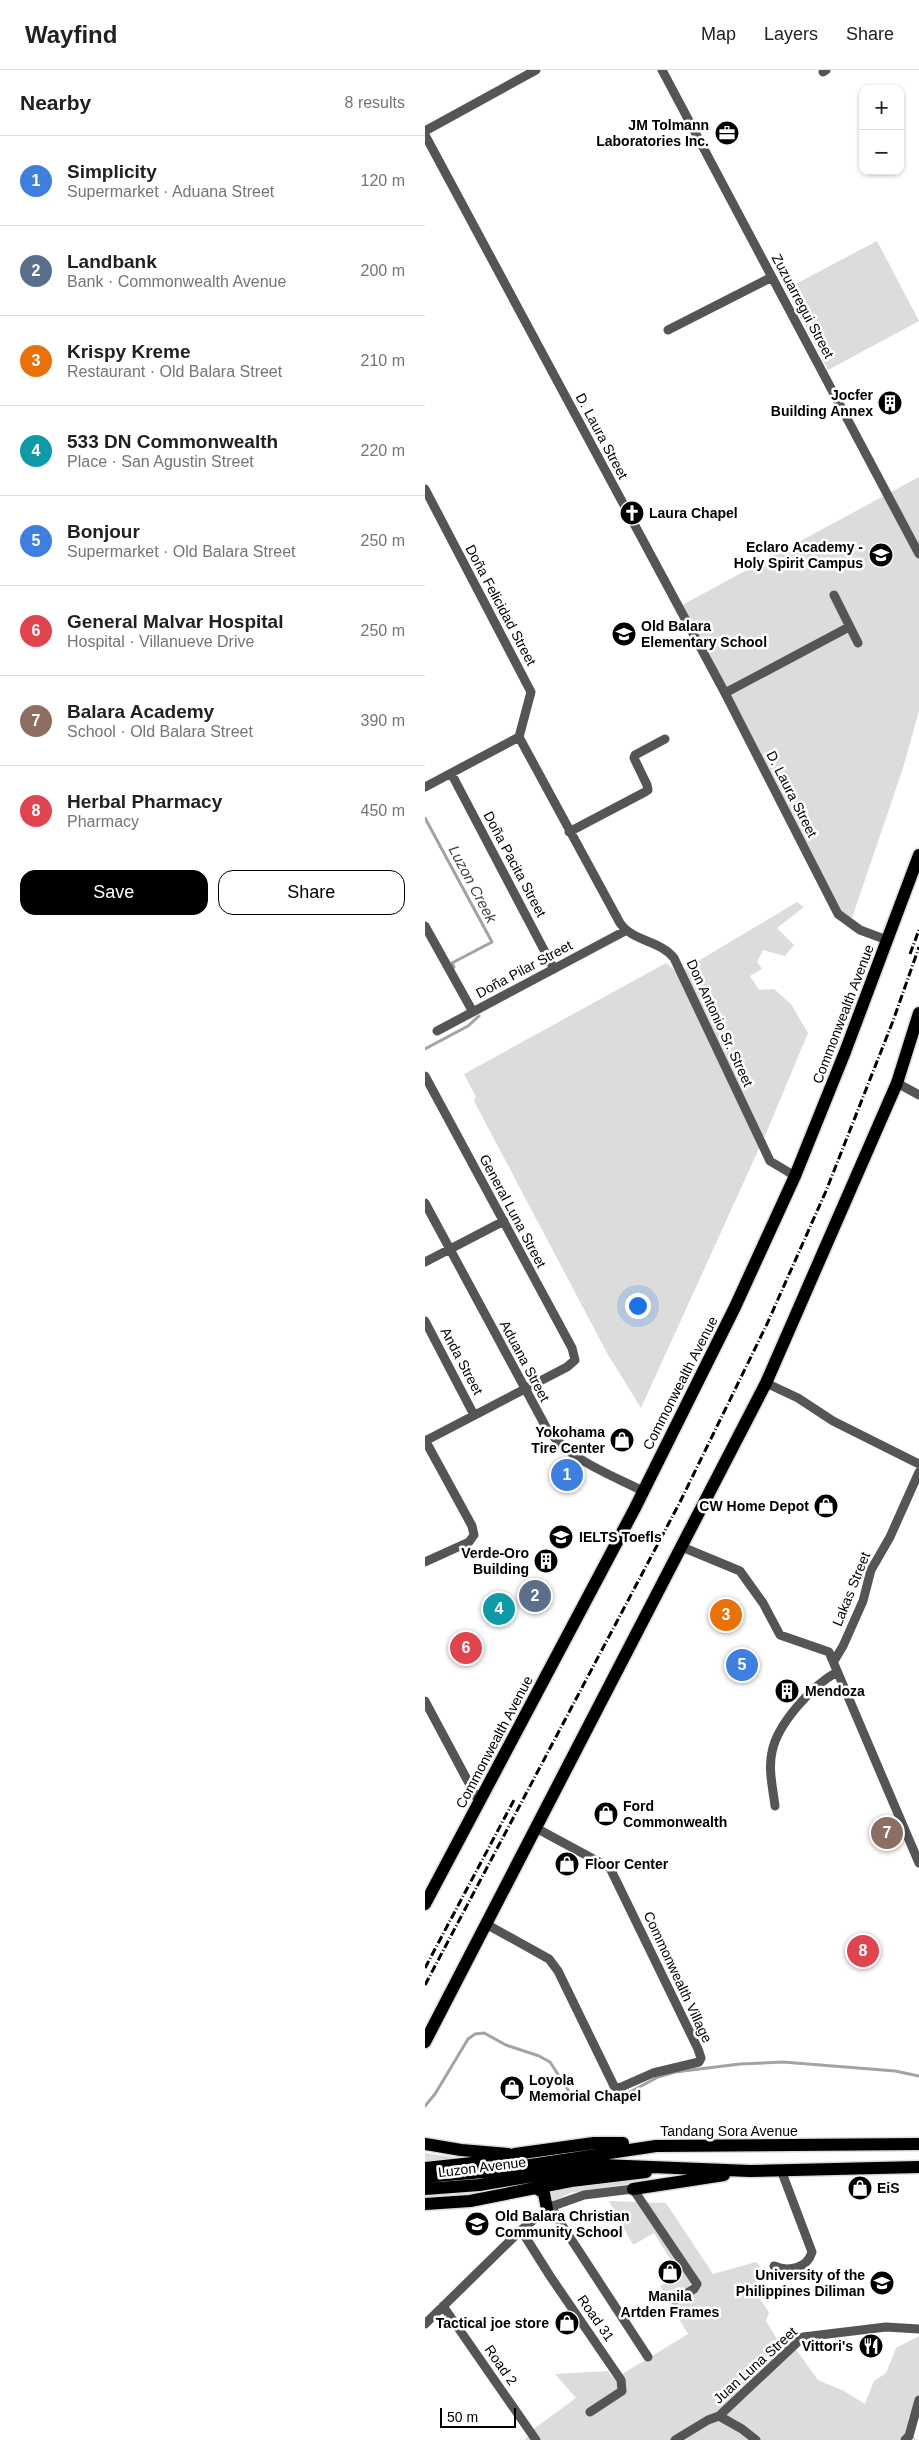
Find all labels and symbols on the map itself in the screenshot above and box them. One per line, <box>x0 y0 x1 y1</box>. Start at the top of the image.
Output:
place label: JM Tolmann Laboratories Inc. <box>596 117 709 149</box>
office icon: JM Tolmann Laboratories Inc. <box>714 120 740 146</box>
street label: Zuzuarregui Street <box>769 251 837 361</box>
place label: Jocfer Building Annex <box>771 387 874 419</box>
street label: D. Laura Street <box>573 390 631 482</box>
building icon: Jocfer Building Annex <box>877 390 903 416</box>
church icon: Laura Chapel <box>619 500 645 526</box>
place label: Laura Chapel <box>649 505 738 521</box>
place label: Eclaro Academy - Holy Spirit Campus <box>734 539 863 571</box>
street label: Doña Felicidad Street <box>462 542 540 668</box>
school or university icon: Eclaro Academy - Holy Spirit Campus <box>868 542 894 568</box>
place label: Old Balara Elementary School <box>641 618 767 650</box>
school or university icon: Old Balara Elementary School <box>611 621 637 647</box>
street label: D. Laura Street <box>763 748 821 840</box>
street label: Doña Pacita Street <box>480 808 550 920</box>
water label: Luzon Creek <box>446 842 501 927</box>
street label: Doña Pilar Street <box>473 937 575 1001</box>
street label: Commonwealth Avenue <box>809 942 877 1086</box>
street label: Don Antonio Sr. Street <box>683 957 757 1089</box>
street label: General Luna Street <box>476 1152 550 1271</box>
your location <box>625 1293 651 1319</box>
street label: Commonwealth Avenue <box>639 1313 721 1452</box>
street label: Aduana Street <box>497 1318 553 1404</box>
street label: Anda Street <box>438 1325 486 1397</box>
place label: Yokohama Tire Center <box>531 1424 606 1456</box>
shop icon: Yokohama Tire Center <box>609 1427 635 1453</box>
pin: 1 <box>551 1456 583 1494</box>
shop icon: CW Home Depot <box>813 1493 839 1519</box>
place label: CW Home Depot <box>699 1498 809 1514</box>
school or university icon: IELTS Toefls <box>548 1524 574 1550</box>
place label: IELTS Toefls <box>579 1529 662 1545</box>
place label: Verde-Oro Building <box>461 1545 529 1577</box>
building icon: Verde-Oro Building <box>533 1548 559 1574</box>
street label: Lakas Street <box>829 1549 873 1628</box>
pin: 2 <box>519 1577 551 1615</box>
pin: 4 <box>483 1590 515 1628</box>
pin: 3 <box>710 1596 742 1634</box>
pin: 6 <box>450 1629 482 1667</box>
pin: 5 <box>726 1646 758 1684</box>
street label: Commonwealth Avenue <box>452 1673 536 1811</box>
building icon: Mendoza <box>774 1678 800 1704</box>
place label: Mendoza <box>805 1683 865 1699</box>
place label: Ford Commonwealth <box>623 1798 727 1830</box>
shop icon: Ford Commonwealth <box>593 1801 619 1827</box>
pin: 7 <box>871 1814 903 1852</box>
shop icon: Floor Center <box>554 1851 580 1877</box>
place label: Floor Center <box>585 1856 669 1872</box>
street label: Commonwealth Village <box>641 1909 716 2045</box>
pin: 8 <box>847 1932 879 1970</box>
place label: Loyola Memorial Chapel <box>529 2072 641 2104</box>
shop icon: Loyola Memorial Chapel <box>499 2075 525 2101</box>
street label: Tandang Sora Avenue <box>660 2123 798 2139</box>
street label: Luzon Avenue <box>437 2154 527 2180</box>
shop icon: EiS <box>847 2175 873 2201</box>
place label: EiS <box>877 2180 900 2196</box>
place label: Old Balara Christian Community School <box>495 2208 630 2240</box>
school or university icon: Old Balara Christian Community School <box>464 2211 490 2237</box>
shop icon: Manila Artden Frames <box>657 2259 683 2285</box>
place label: University of the Philippines Diliman <box>736 2267 865 2299</box>
school or university icon: University of the Philippines Diliman <box>869 2270 895 2296</box>
place label: Manila Artden Frames <box>621 2288 720 2320</box>
street label: Road 31 <box>574 2292 618 2344</box>
shop icon: Tactical joe store <box>554 2310 580 2336</box>
place label: Tactical joe store <box>436 2315 549 2331</box>
street label: Juan Luna Street <box>710 2323 800 2407</box>
restaurant icon: Vittori's <box>858 2333 884 2359</box>
place label: Vittori's <box>802 2338 853 2354</box>
street label: Road 2 <box>481 2342 521 2388</box>
scale bar <box>440 2405 516 2428</box>

